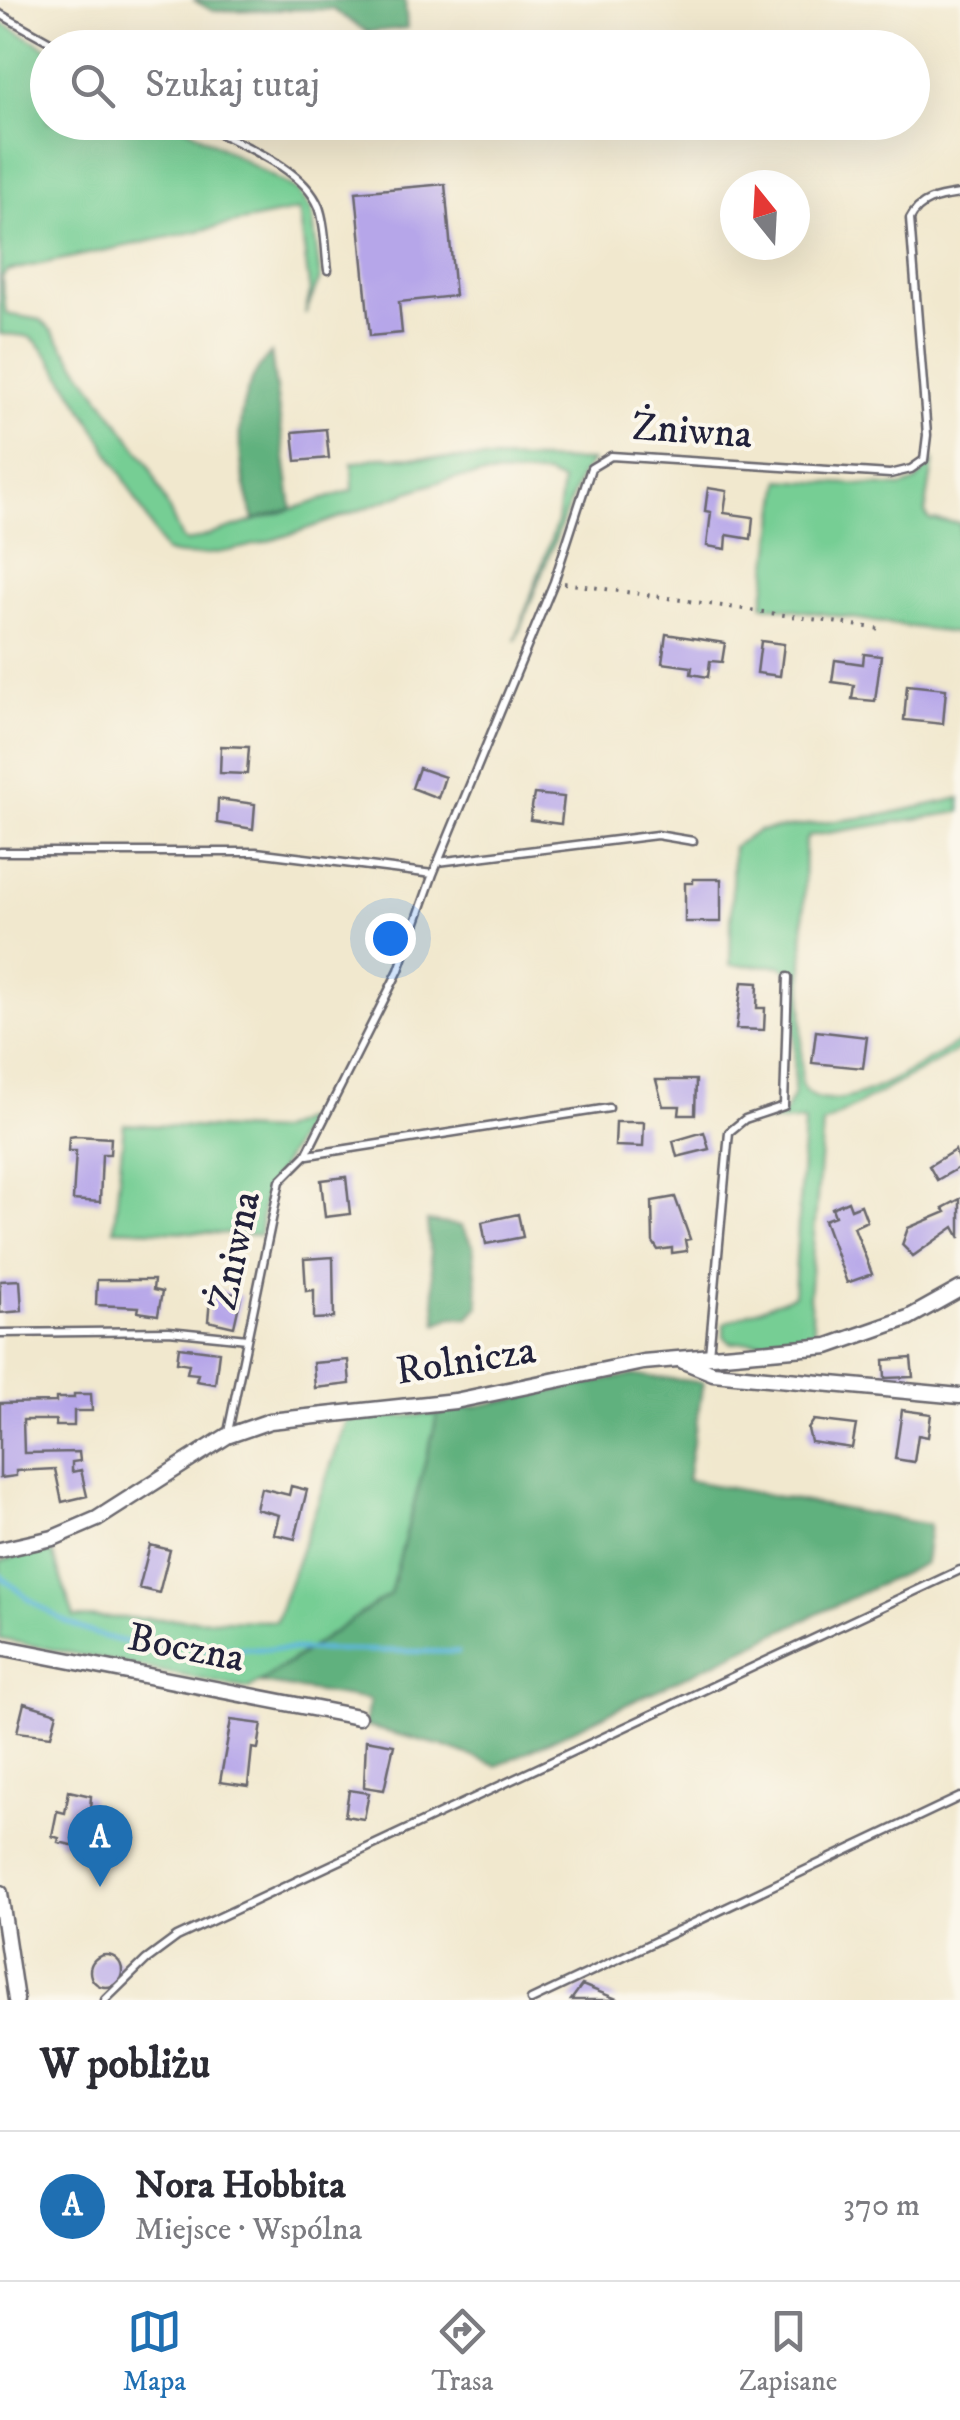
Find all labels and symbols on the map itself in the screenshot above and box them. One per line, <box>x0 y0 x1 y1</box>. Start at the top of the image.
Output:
north arrow <box>720 170 810 260</box>
street label: Żniwna <box>630 402 754 461</box>
your location <box>365 913 416 964</box>
street label: Żniwna <box>198 1187 273 1315</box>
street label: Rolnicza <box>393 1326 539 1398</box>
street label: Boczna <box>124 1613 248 1685</box>
pin: A <box>68 1804 132 1887</box>

